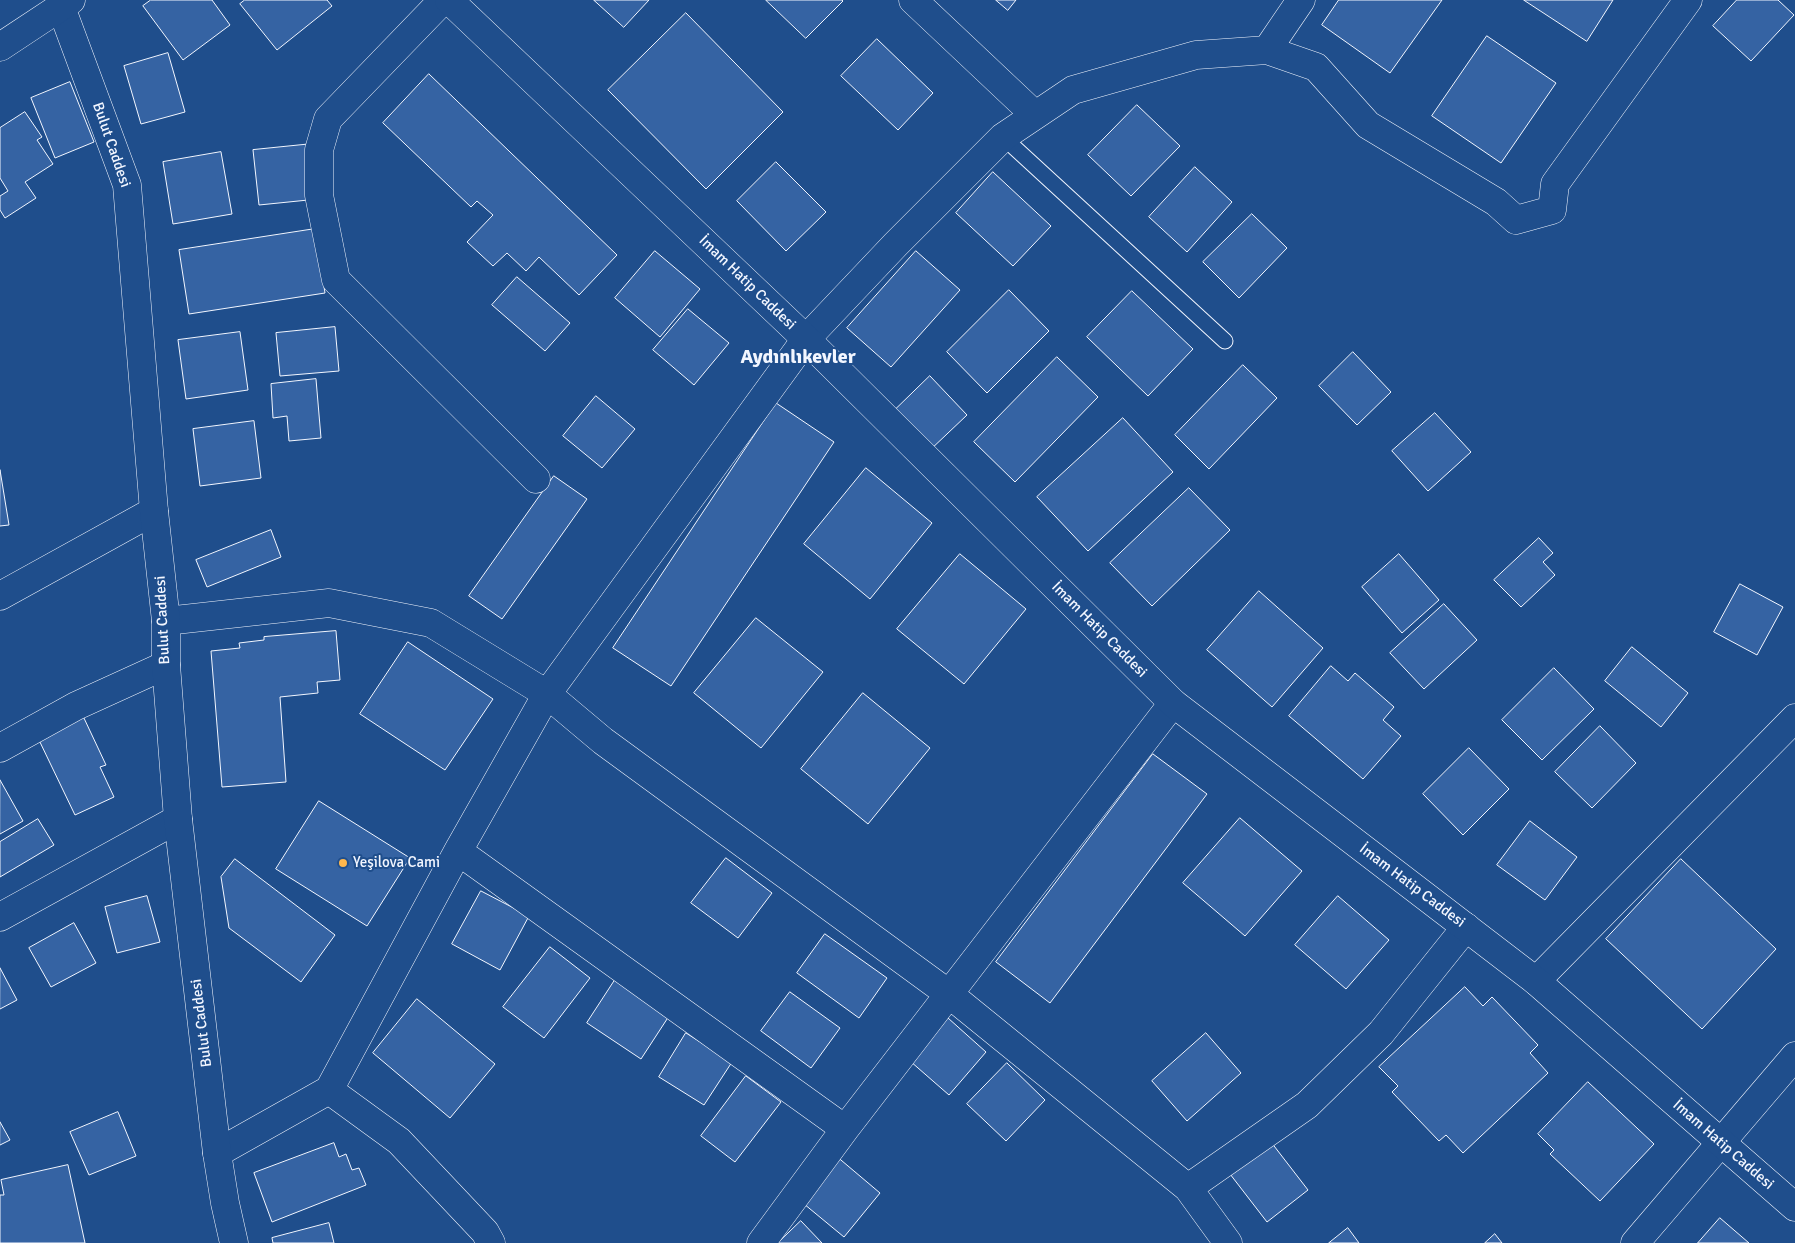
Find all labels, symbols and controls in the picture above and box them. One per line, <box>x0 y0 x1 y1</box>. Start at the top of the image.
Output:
street label: Bulut Caddesi <box>88 100 134 190</box>
street label: İmam Hatip Caddesi <box>695 232 799 334</box>
district label: Aydınlıkevler <box>740 346 856 370</box>
street label: Bulut Caddesi <box>152 575 174 665</box>
street label: İmam Hatip Caddesi <box>1047 578 1151 682</box>
street label: İmam Hatip Caddesi <box>1355 840 1469 932</box>
place label: Yeşilova Cami <box>353 854 440 872</box>
marker: Yeşilova Cami <box>337 857 349 869</box>
street label: Bulut Caddesi <box>188 978 216 1068</box>
street label: İmam Hatip Caddesi <box>1669 1096 1777 1194</box>

